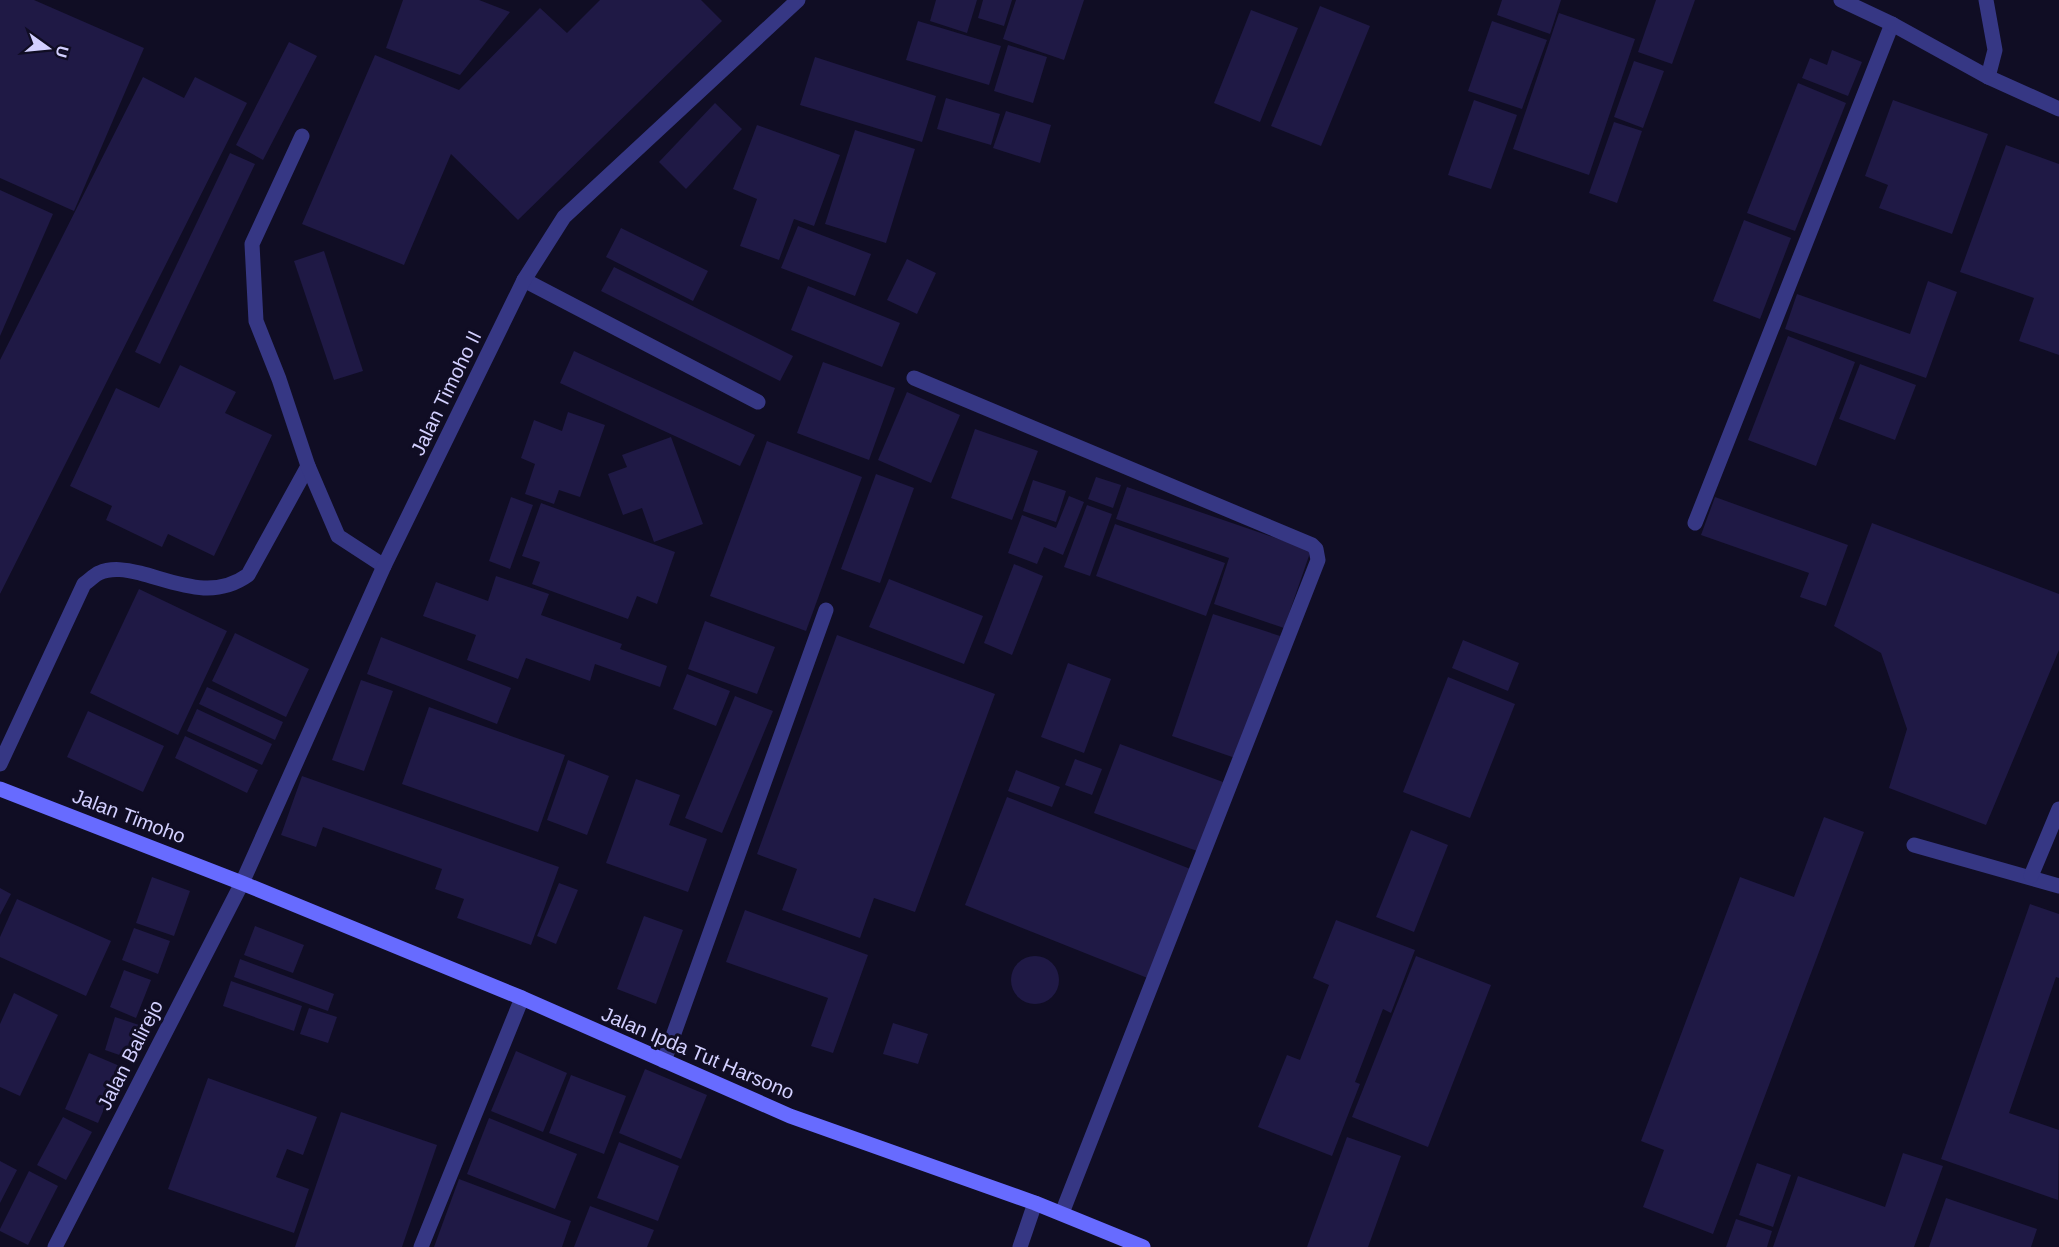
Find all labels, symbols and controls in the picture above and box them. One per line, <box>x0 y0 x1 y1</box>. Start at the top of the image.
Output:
north arrow <box>18 18 78 78</box>
text: U <box>52 44 72 60</box>
street label: Jalan Timoho II <box>406 327 486 459</box>
street label: Jalan Timoho <box>70 784 188 848</box>
street label: Jalan Balirejo <box>93 997 167 1113</box>
street label: Jalan Ipda Tut Harsono <box>599 1002 797 1104</box>

